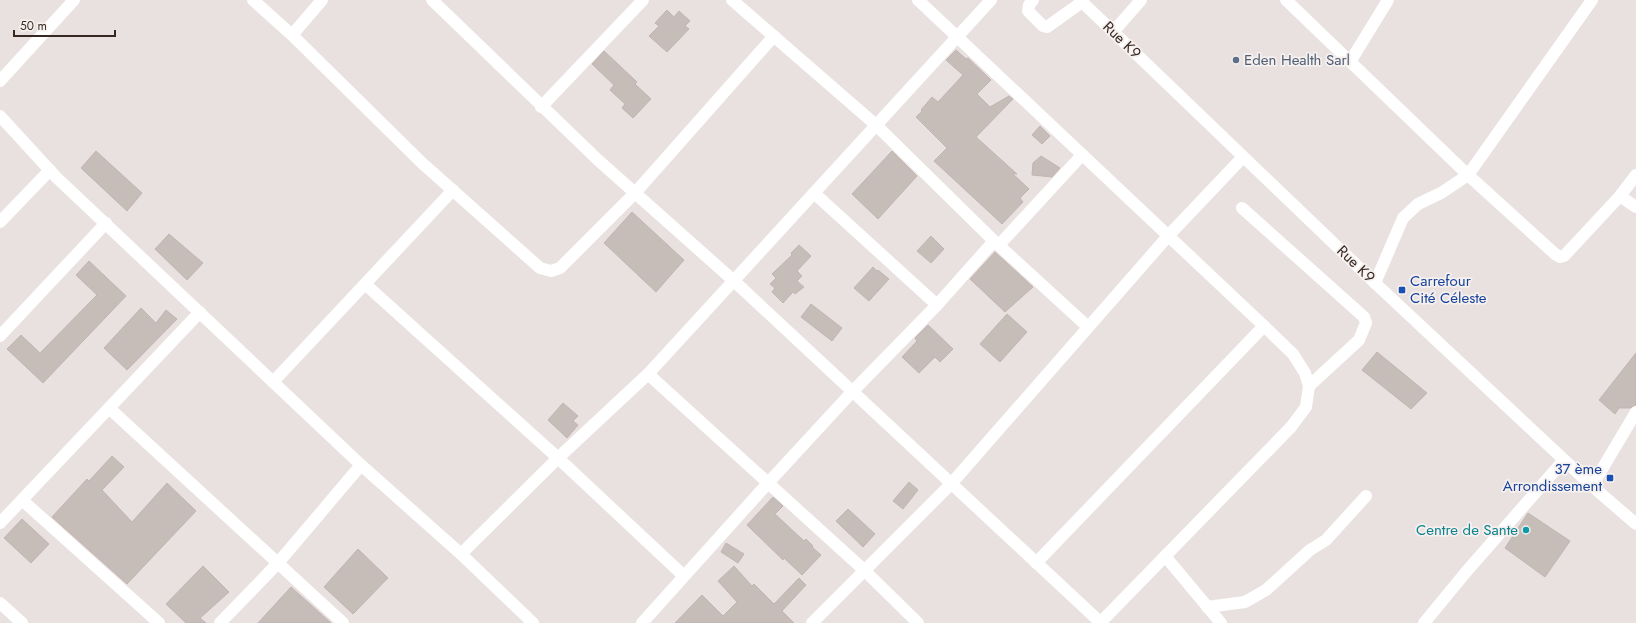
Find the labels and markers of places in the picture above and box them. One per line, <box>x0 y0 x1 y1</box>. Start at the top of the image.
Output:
place label: Eden Health Sarl <box>1244 49 1350 71</box>
marker: Eden Health Sarl <box>1231 55 1241 65</box>
place label: Carrefour Cité Céleste <box>1410 270 1487 309</box>
marker: Carrefour Cité Céleste <box>1397 285 1407 295</box>
place label: 37 ème Arrondissement <box>1503 458 1602 497</box>
marker: 37 ème Arrondissement <box>1605 473 1615 483</box>
place label: Centre de Sante <box>1416 519 1518 541</box>
marker: Centre de Sante <box>1521 525 1531 535</box>

